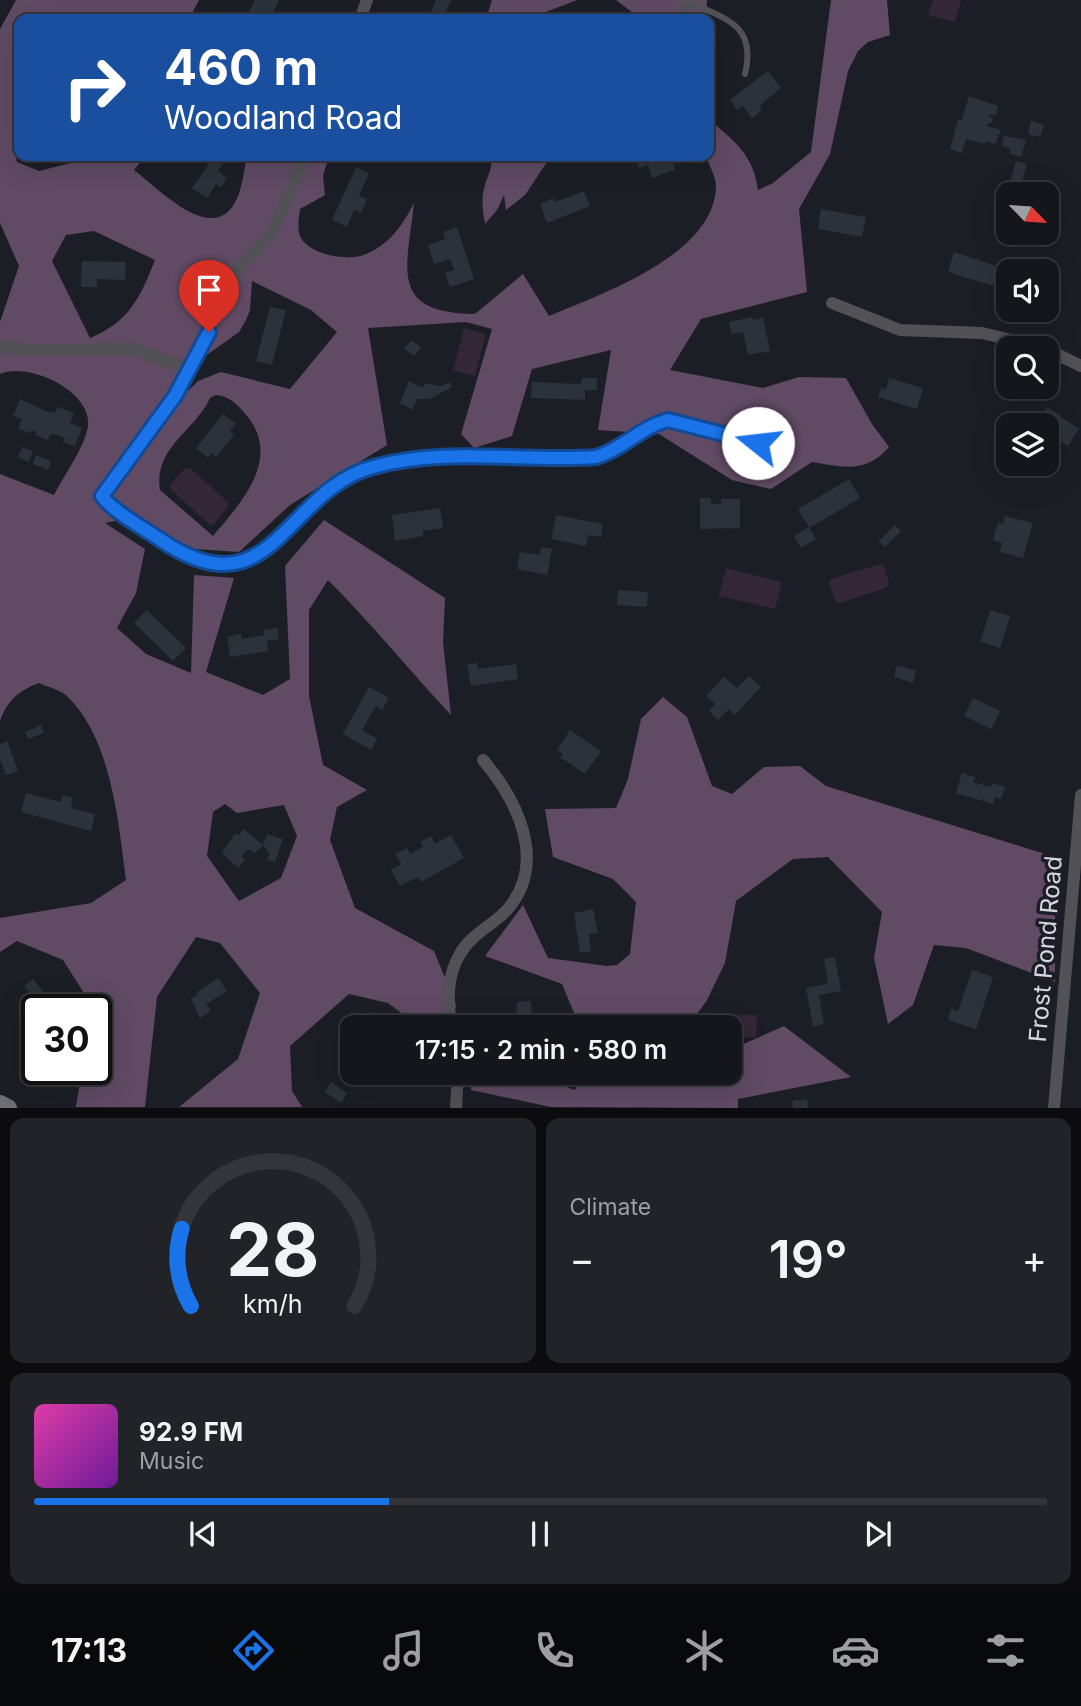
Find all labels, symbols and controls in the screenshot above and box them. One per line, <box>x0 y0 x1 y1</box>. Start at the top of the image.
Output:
text: 460 m <box>164 38 318 97</box>
icon: right <box>49 42 140 133</box>
text: Woodland Road <box>164 98 402 137</box>
north arrow <box>996 182 1059 245</box>
map controls <box>996 182 1059 476</box>
button: sound <box>996 259 1059 322</box>
pin <box>179 260 239 332</box>
icon: arrive <box>190 271 228 309</box>
button: search <box>996 336 1059 399</box>
position arrow <box>721 406 795 480</box>
button: layers <box>996 413 1059 476</box>
street label: Frost Pond Road <box>1023 855 1068 1043</box>
speed limit sign: 30 <box>21 994 112 1085</box>
text: 17:15 · 2 min · 580 m <box>415 1034 667 1065</box>
text: Climate <box>570 1193 651 1221</box>
text: 28 <box>226 1206 319 1295</box>
text: 19° <box>769 1228 848 1291</box>
text: − <box>570 1236 595 1282</box>
text: + <box>1022 1236 1047 1282</box>
text: km/h <box>243 1289 302 1319</box>
text: 92.9 FM <box>139 1416 243 1447</box>
text: Music <box>139 1447 204 1475</box>
icon: previous <box>184 1515 222 1553</box>
icon: pause <box>521 1515 559 1553</box>
icon: next <box>859 1515 897 1553</box>
icon: directions <box>229 1626 278 1675</box>
icon: music <box>379 1626 428 1675</box>
icon: phone <box>530 1626 579 1675</box>
icon: climate <box>680 1626 729 1675</box>
icon: car <box>831 1626 880 1675</box>
icon: filters <box>981 1626 1030 1675</box>
text: 17:13 <box>51 1631 127 1670</box>

